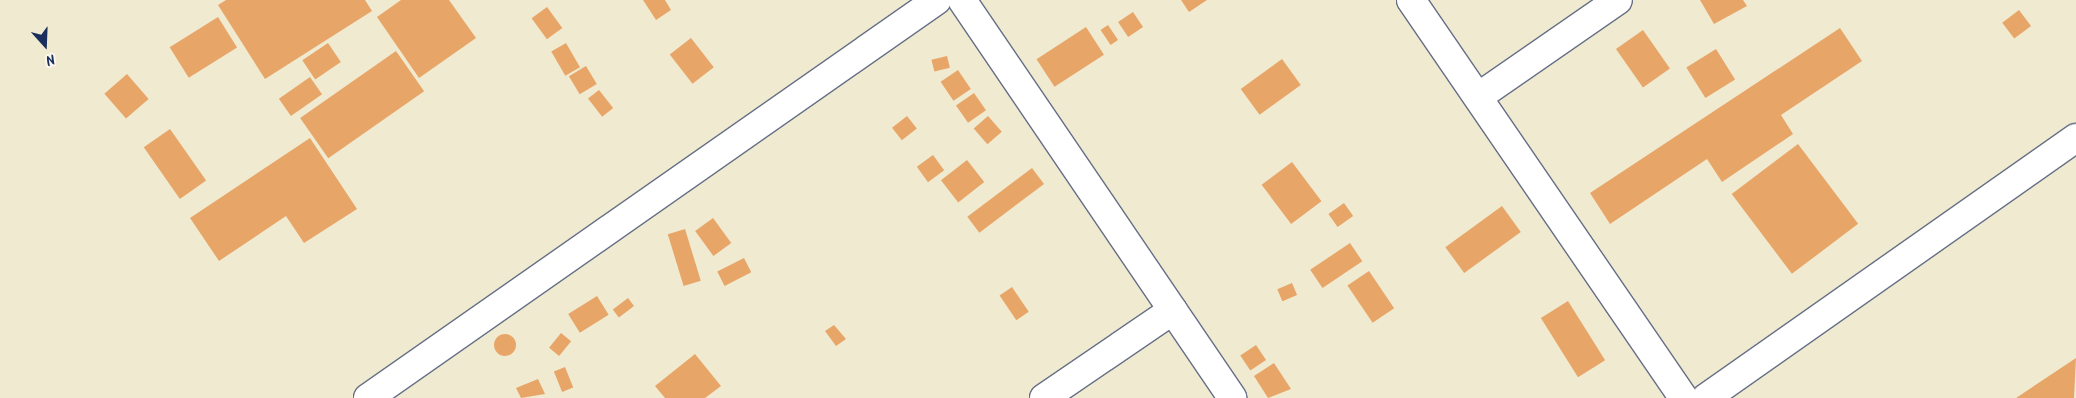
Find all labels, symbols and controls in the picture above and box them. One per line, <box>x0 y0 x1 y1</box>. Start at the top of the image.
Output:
north arrow <box>20 20 70 70</box>
text: N <box>42 47 58 71</box>

